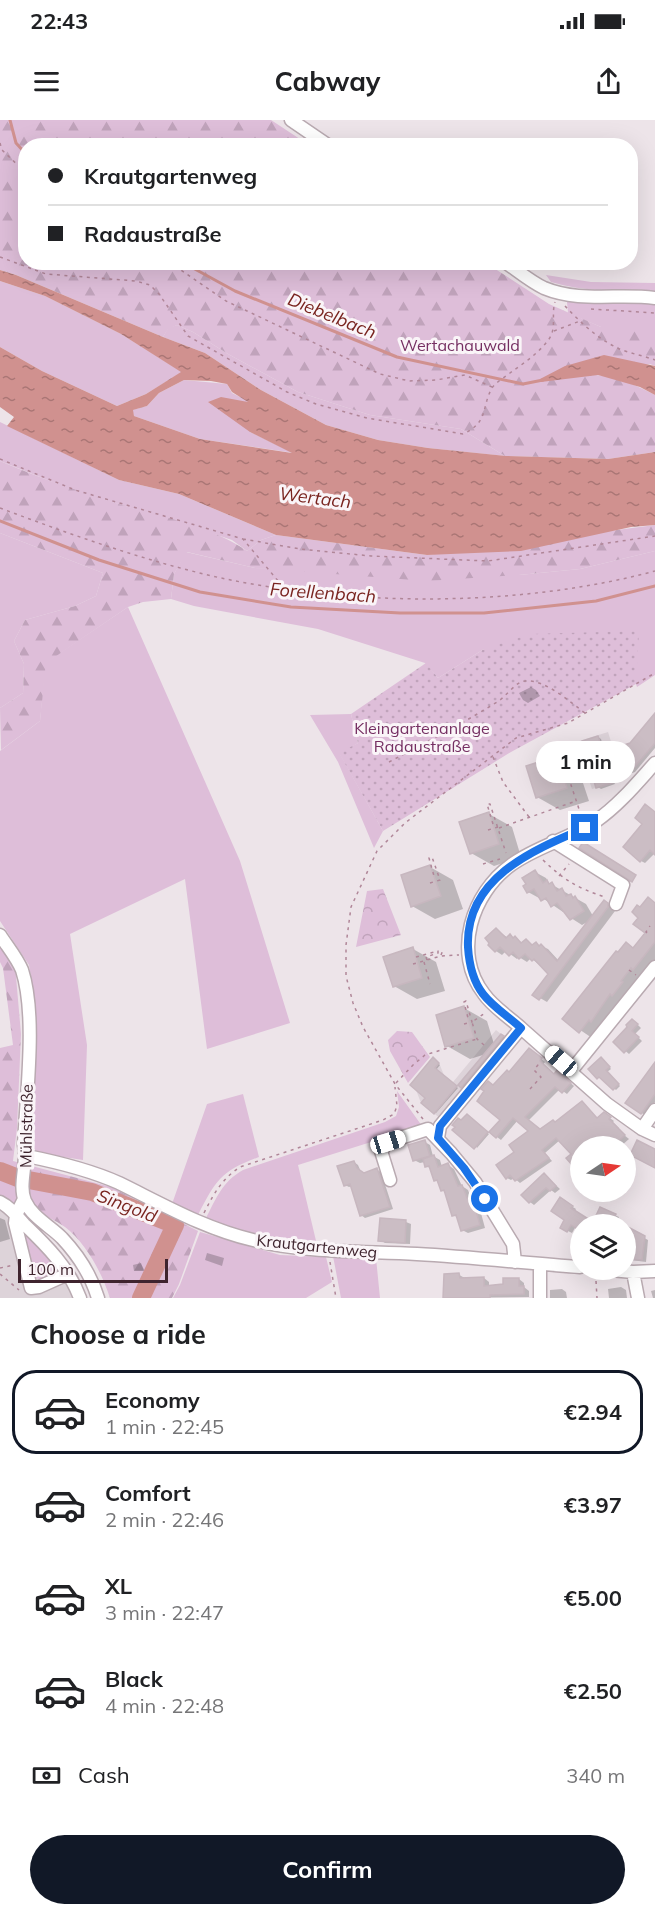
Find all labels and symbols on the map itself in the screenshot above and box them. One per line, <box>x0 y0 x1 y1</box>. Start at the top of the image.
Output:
water label: Diebelbach <box>285 287 380 344</box>
park label: Wertachauwald <box>400 335 520 355</box>
water label: Wertach <box>278 482 352 513</box>
water label: Forellenbach <box>269 577 377 608</box>
park label: Kleingartenanlage Radaustraße <box>354 718 490 756</box>
callout: 1 min <box>536 741 634 783</box>
route end <box>571 814 598 841</box>
car <box>542 1042 580 1080</box>
street label: Mühlstraße <box>15 1084 37 1168</box>
car <box>368 1128 408 1156</box>
north arrow <box>570 1136 636 1202</box>
water label: Singold <box>94 1184 161 1227</box>
route start <box>471 1185 498 1212</box>
street label: Krautgartenweg <box>256 1230 378 1262</box>
scale bar <box>18 1256 168 1284</box>

